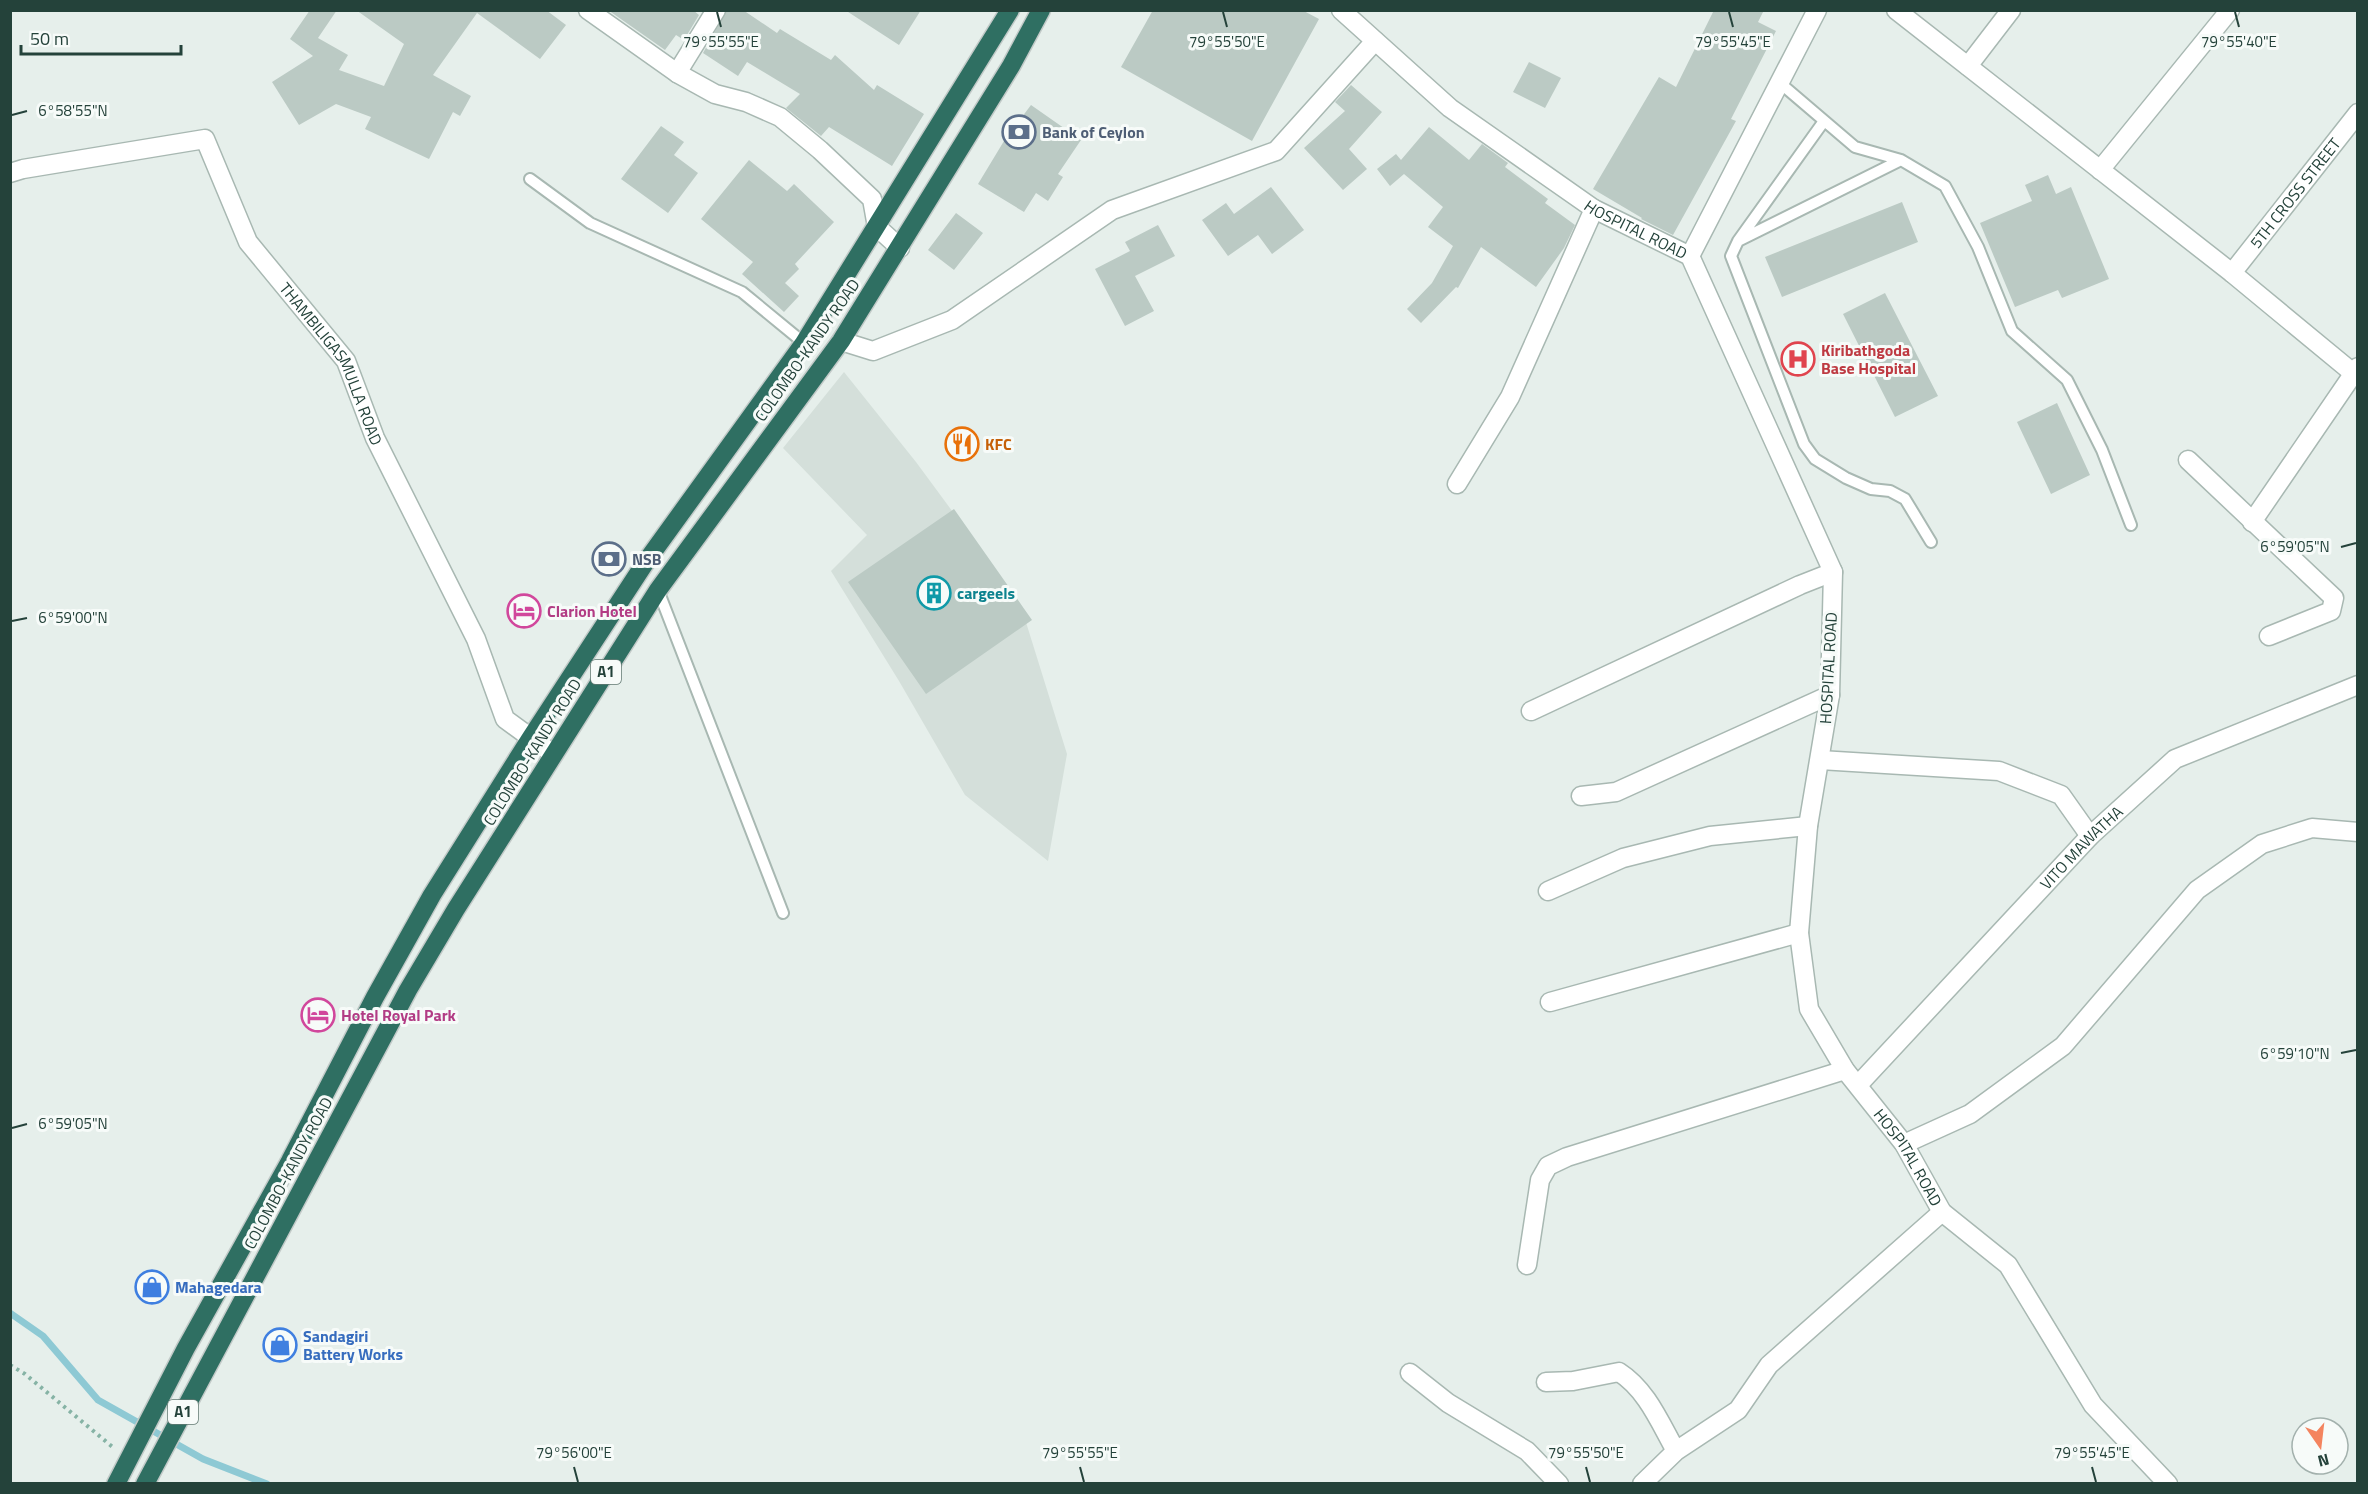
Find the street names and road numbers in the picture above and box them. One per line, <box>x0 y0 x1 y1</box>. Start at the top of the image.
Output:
street label: 5TH CROSS STREET <box>2244 132 2347 253</box>
street label: HOSPITAL ROAD <box>1579 194 1691 265</box>
street label: COLOMBO-KANDY ROAD <box>749 274 865 426</box>
street label: THAMBILIGASMULLA ROAD <box>274 277 389 450</box>
street label: HOSPITAL ROAD <box>1813 611 1843 725</box>
road number: A1 <box>591 660 621 684</box>
street label: COLOMBO-KANDY ROAD <box>477 674 587 830</box>
street label: VITO MAWATHA <box>2034 800 2128 895</box>
street label: COLOMBO-KANDY ROAD <box>238 1093 338 1253</box>
street label: HOSPITAL ROAD <box>1868 1103 1948 1210</box>
road number: A1 <box>168 1400 198 1424</box>

